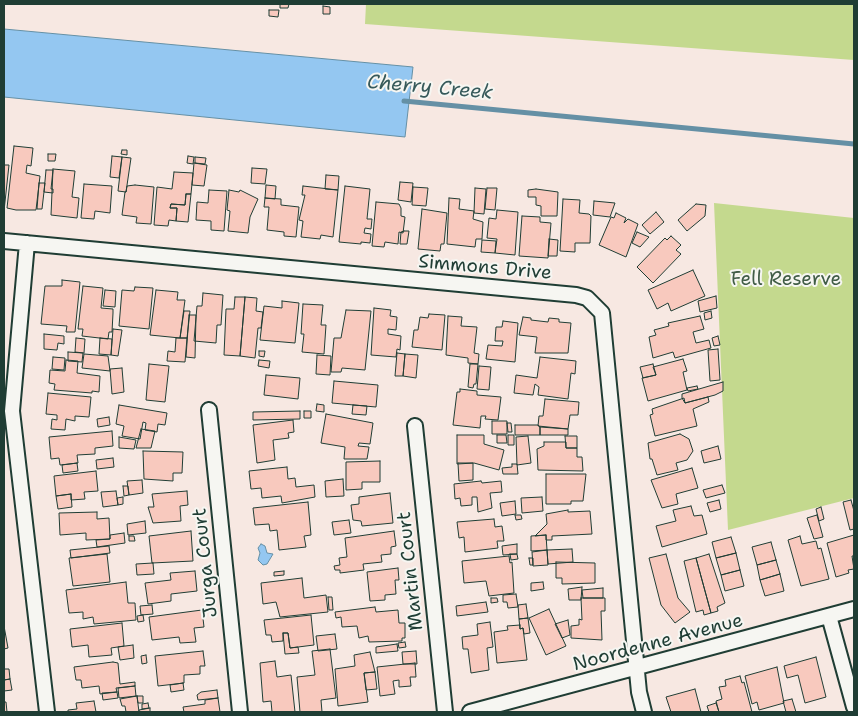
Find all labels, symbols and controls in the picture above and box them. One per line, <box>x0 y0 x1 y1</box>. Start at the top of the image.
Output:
water label: Cherry Creek <box>366 71 494 105</box>
street label: Simmons Drive <box>417 251 553 285</box>
park label: Fell Reserve <box>731 269 841 291</box>
street label: Jurga Court <box>189 507 223 619</box>
street label: Martin Court <box>393 510 429 632</box>
street label: Noordenne Avenue <box>570 609 746 677</box>

